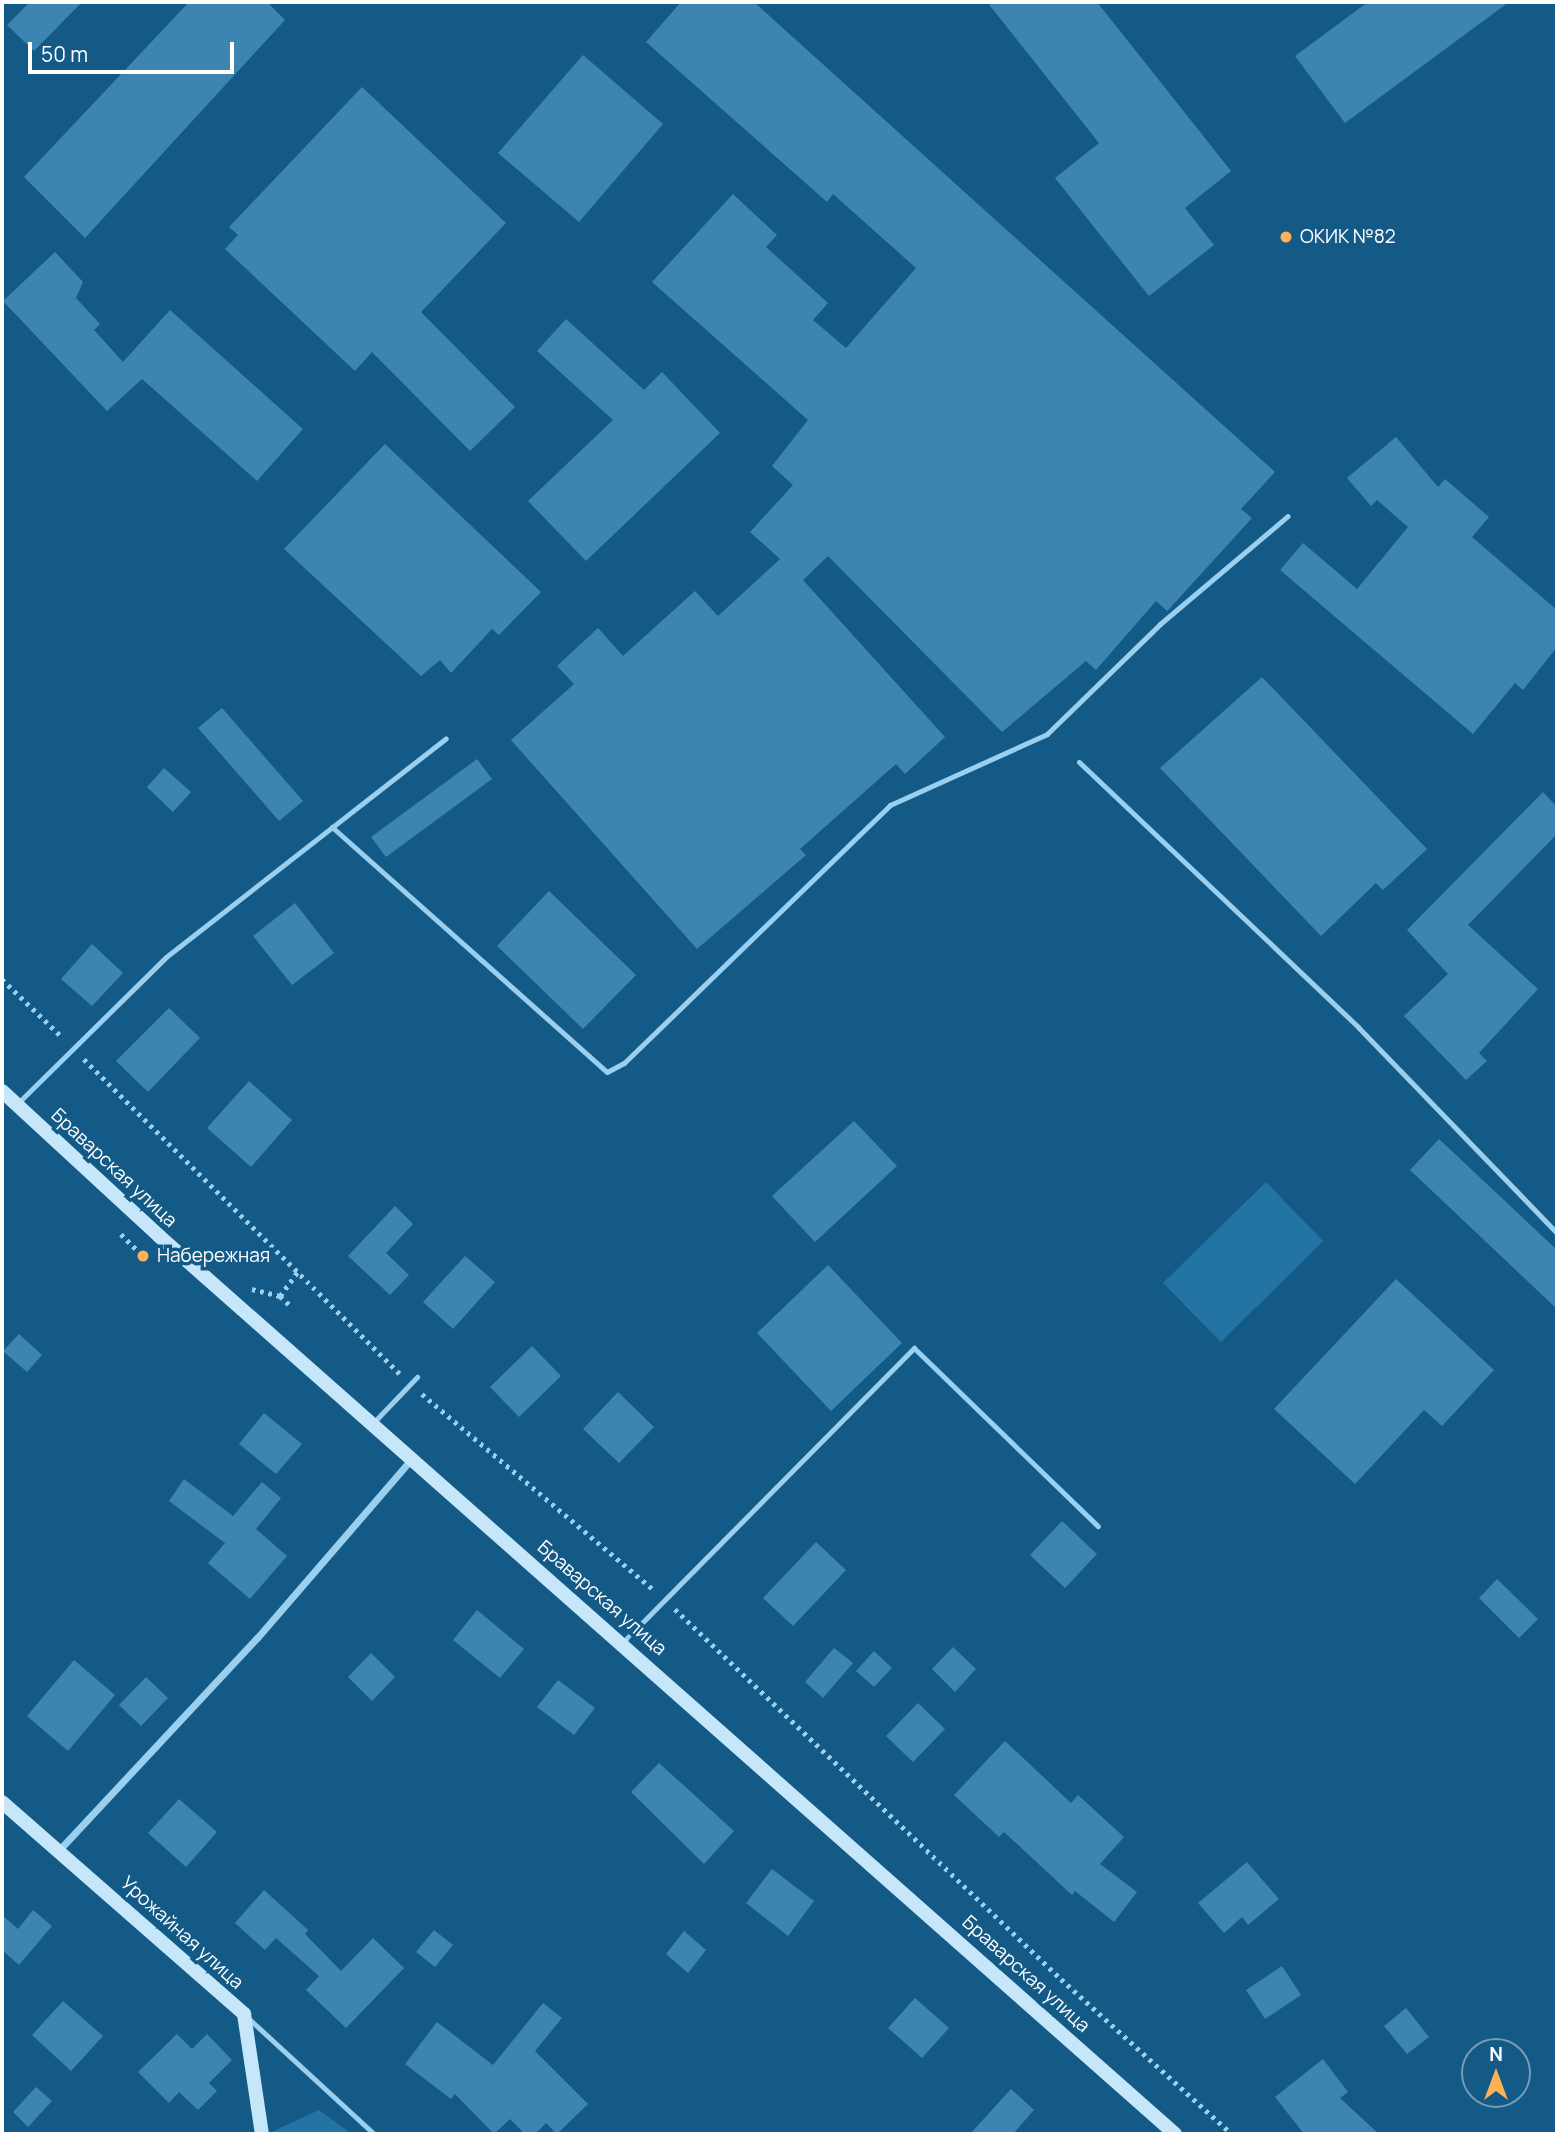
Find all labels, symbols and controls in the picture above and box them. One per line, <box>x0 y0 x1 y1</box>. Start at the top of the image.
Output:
scale bar <box>32 28 238 72</box>
text: 50 m <box>41 40 88 68</box>
place label: ОКИК №82 <box>1300 226 1396 248</box>
marker: ОКИК №82 <box>1278 229 1294 245</box>
street label: Браварская улица <box>46 1104 182 1232</box>
place label: Набережная <box>157 1245 270 1267</box>
marker: Набережная <box>135 1248 151 1264</box>
street label: Браварская улица <box>533 1536 671 1660</box>
street label: Урожайная улица <box>116 1872 248 1994</box>
street label: Браварская улица <box>958 1911 1094 2037</box>
north arrow <box>1461 2038 1531 2108</box>
text: N <box>1489 2041 1503 2067</box>

